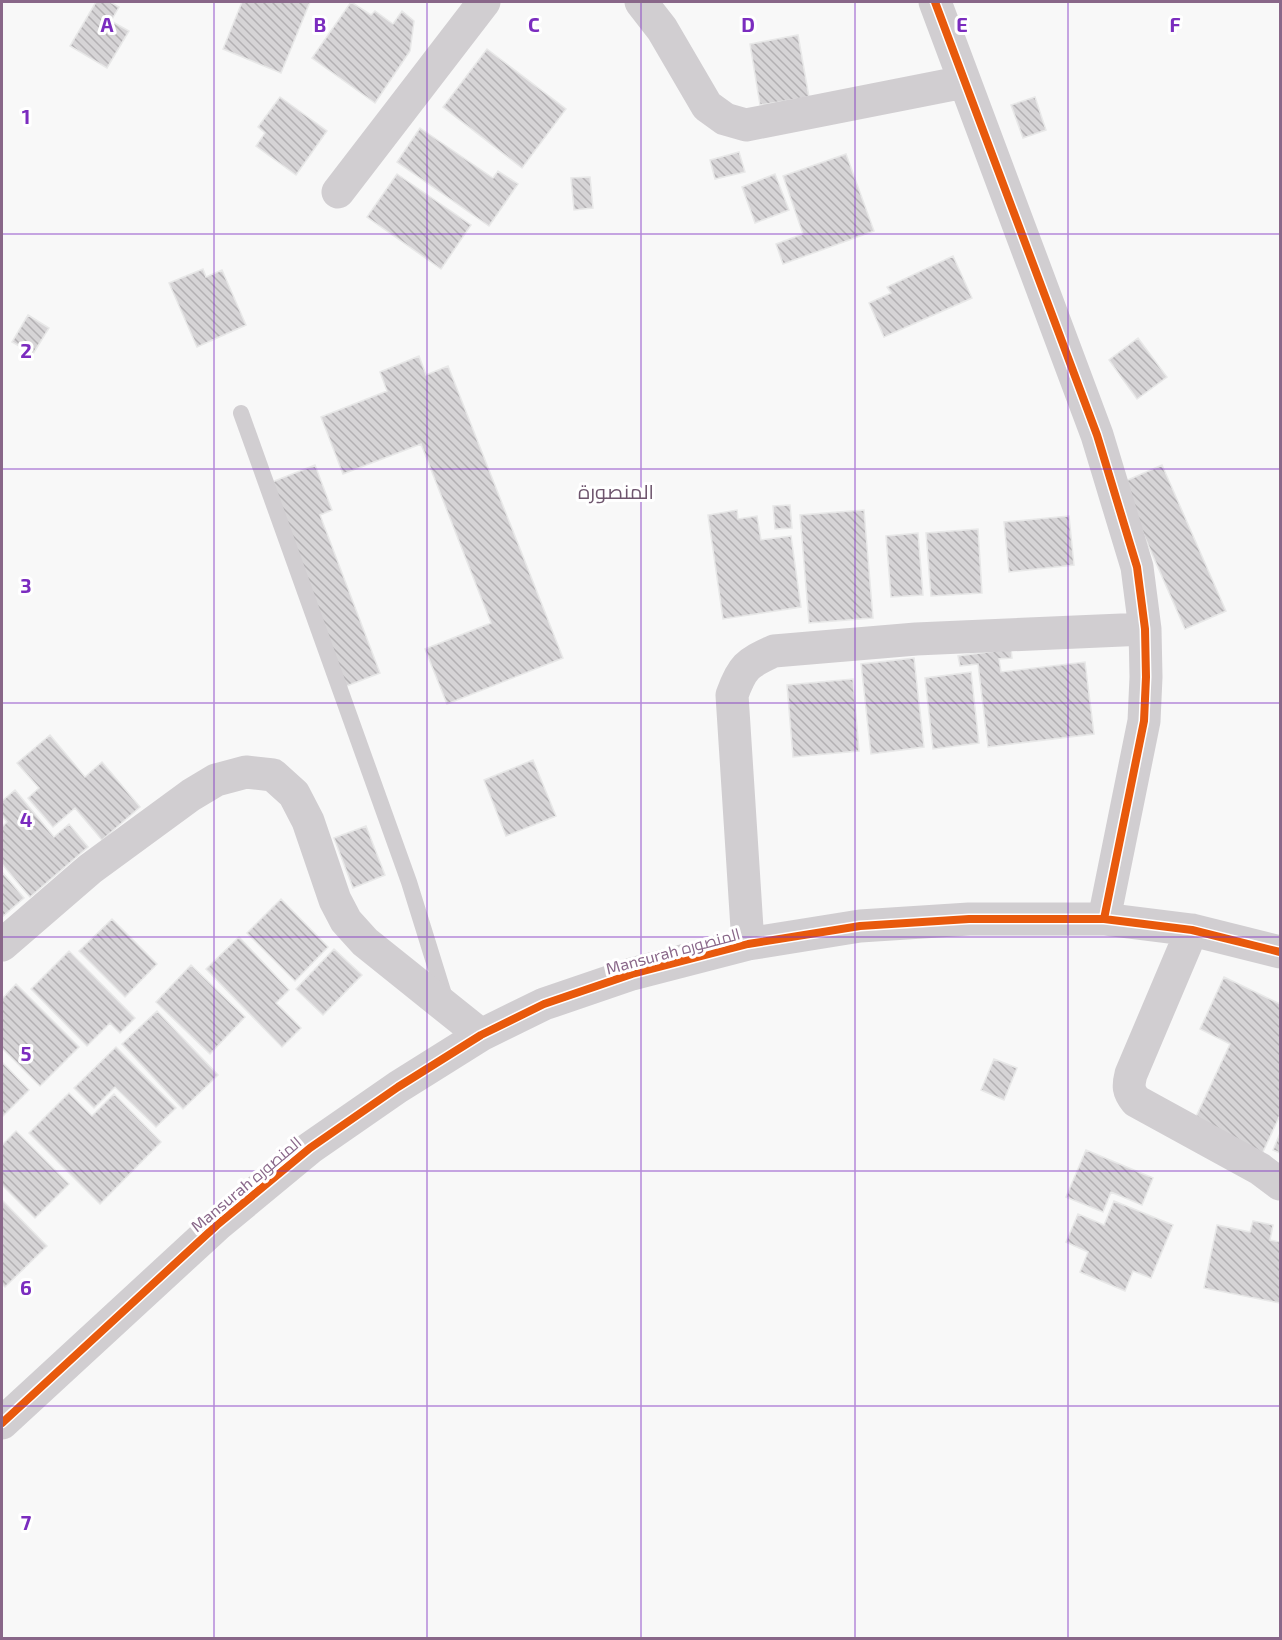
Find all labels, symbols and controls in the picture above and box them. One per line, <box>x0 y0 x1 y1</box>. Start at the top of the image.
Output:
text: A <box>100 12 114 36</box>
text: B <box>314 12 326 36</box>
text: C <box>528 12 540 36</box>
text: D <box>741 12 755 36</box>
text: E <box>956 12 968 36</box>
text: F <box>1169 12 1181 36</box>
text: 1 <box>22 104 30 128</box>
text: 2 <box>20 338 32 362</box>
district label: المنصورة <box>578 479 654 504</box>
text: 3 <box>20 573 32 597</box>
text: 4 <box>20 807 33 831</box>
street label: Mansurah المنصوره <box>604 923 742 979</box>
text: 5 <box>20 1041 32 1065</box>
street label: Mansurah المنصوره <box>187 1132 305 1236</box>
text: 6 <box>20 1275 32 1299</box>
text: 7 <box>21 1510 32 1534</box>

